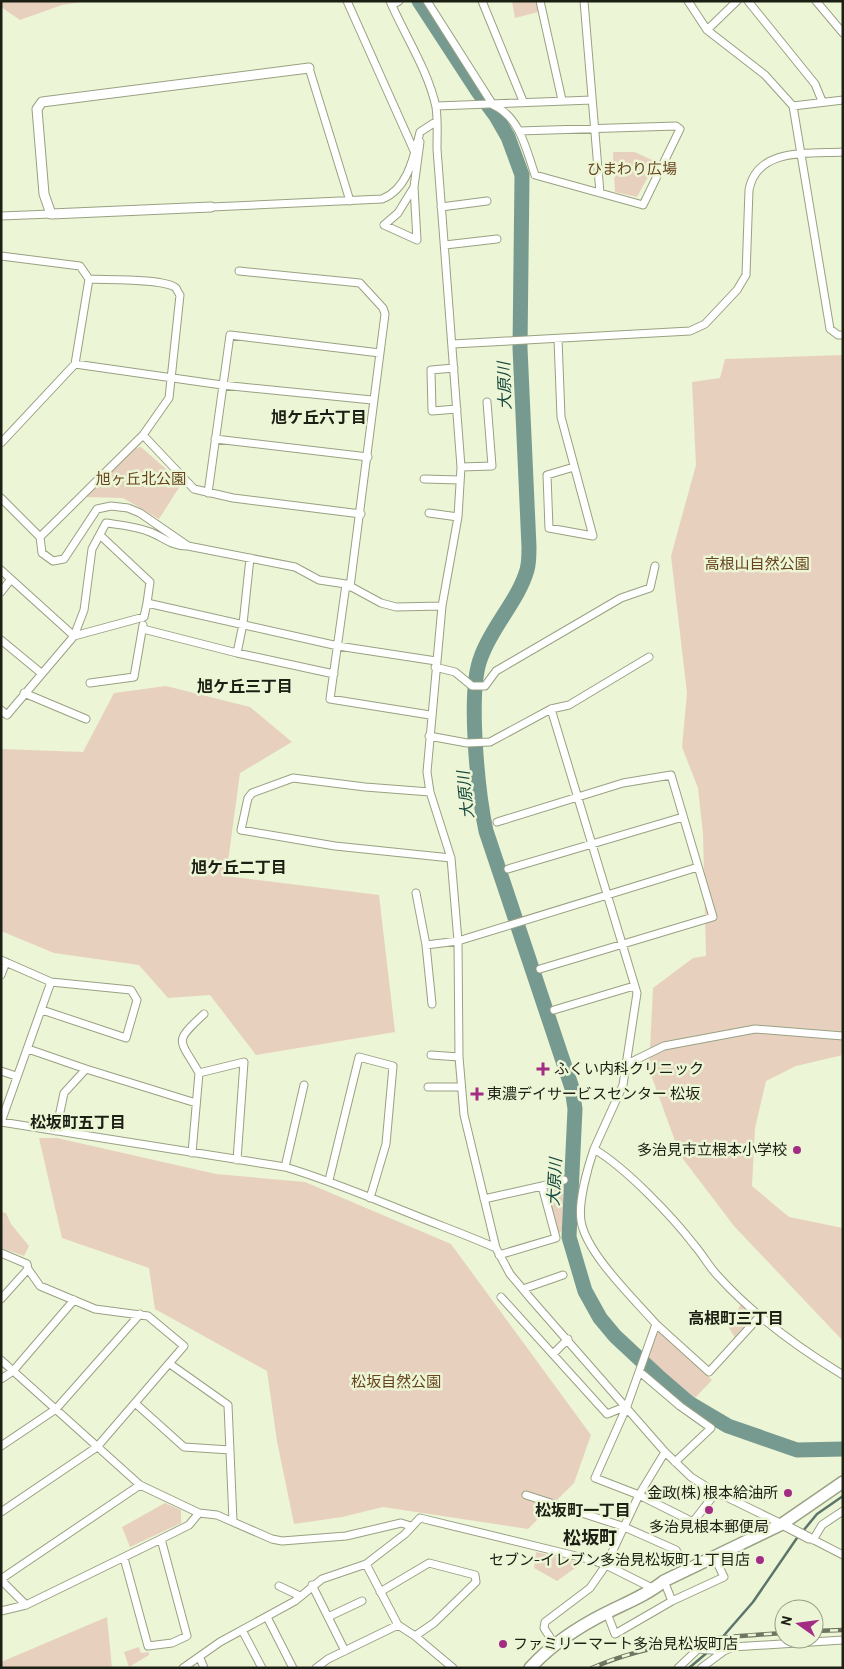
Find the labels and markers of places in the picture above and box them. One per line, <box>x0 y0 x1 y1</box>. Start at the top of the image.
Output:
place label: ふくい内科クリニック <box>554 1059 704 1077</box>
marker: ふくい内科クリニック <box>536 1062 550 1076</box>
place label: 東濃デイサービスセンター 松坂 <box>487 1084 700 1102</box>
marker: 東濃デイサービスセンター 松坂 <box>471 1088 483 1100</box>
place label: 多治見市立根本小学校 <box>637 1140 787 1158</box>
marker: 多治見市立根本小学校 <box>791 1144 803 1156</box>
place label: 金政(株) 根本給油所 <box>647 1483 778 1501</box>
marker: 金政(株) 根本給油所 <box>782 1487 794 1499</box>
marker: 多治見根本郵便局 <box>703 1504 715 1516</box>
place label: 多治見根本郵便局 <box>649 1517 769 1535</box>
place label: セブン-イレブン多治見松坂町１丁目店 <box>489 1550 750 1568</box>
marker: セブン-イレブン多治見松坂町１丁目店 <box>754 1554 766 1566</box>
place label: ファミリーマート多治見松坂町店 <box>513 1634 738 1652</box>
marker: ファミリーマート多治見松坂町店 <box>497 1638 509 1650</box>

